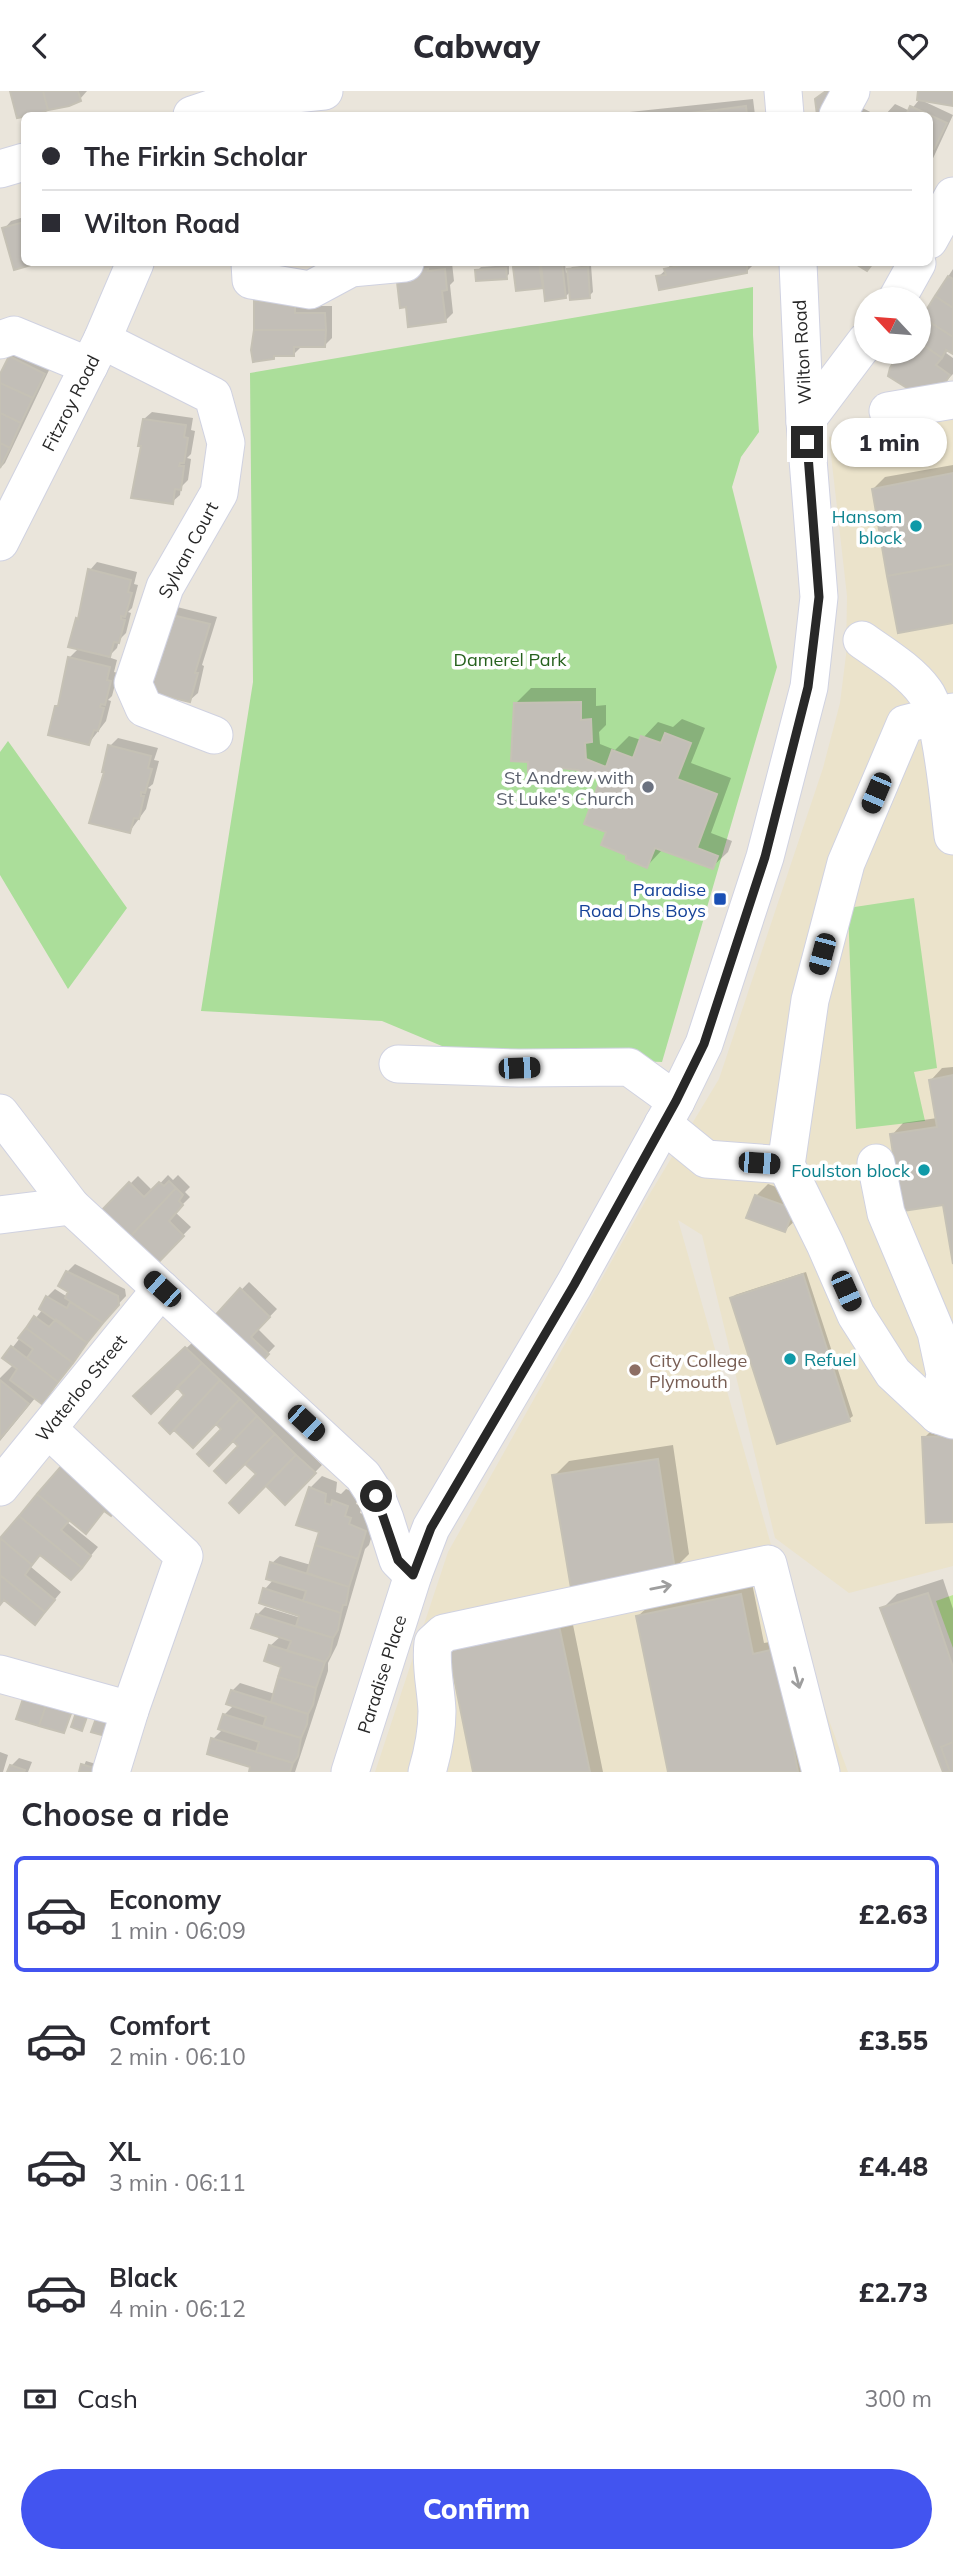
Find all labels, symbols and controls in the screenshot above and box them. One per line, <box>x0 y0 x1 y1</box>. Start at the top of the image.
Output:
text: Cabway <box>413 26 540 66</box>
icon: back <box>21 27 59 65</box>
icon: heart <box>894 27 932 65</box>
text: The Firkin Scholar <box>84 140 307 173</box>
text: Wilton Road <box>84 207 240 240</box>
north arrow <box>854 287 931 364</box>
map controls <box>854 287 931 364</box>
street label: Wilton Road <box>788 299 816 405</box>
street label: Fitzroy Road <box>36 351 104 455</box>
callout: 1 min <box>832 417 947 467</box>
route end <box>791 426 823 458</box>
text: 1 min <box>858 428 920 457</box>
street label: Sylvan Court <box>153 498 223 602</box>
place label: Hansom block <box>832 505 903 549</box>
marker: Hansom block <box>908 518 924 534</box>
park label: Damerel Park <box>454 648 567 671</box>
place label: St Andrew with St Luke's Church <box>496 766 634 810</box>
car <box>859 770 894 816</box>
marker: St Andrew with St Luke's Church <box>640 779 656 795</box>
place label: Paradise Road Dhs Boys <box>579 878 706 922</box>
marker: Paradise Road Dhs Boys <box>712 891 728 907</box>
car <box>807 931 838 977</box>
car <box>498 1057 541 1079</box>
car <box>738 1151 781 1175</box>
place label: Foulston block <box>791 1159 911 1182</box>
marker: Foulston block <box>916 1162 932 1178</box>
car <box>140 1267 185 1311</box>
car <box>828 1268 865 1314</box>
street label: Waterloo Street <box>30 1329 131 1446</box>
place label: Refuel <box>804 1348 857 1371</box>
place label: City College Plymouth <box>649 1349 747 1393</box>
marker: Refuel <box>782 1351 798 1367</box>
marker: City College Plymouth <box>627 1362 643 1378</box>
car <box>284 1401 329 1445</box>
route start <box>360 1480 392 1512</box>
one-way arrow <box>649 1580 672 1594</box>
street label: Paradise Place <box>352 1612 411 1736</box>
one-way arrow <box>791 1666 804 1689</box>
text: Choose a ride <box>21 1794 229 1834</box>
icon: car <box>25 1883 88 1946</box>
text: Economy <box>109 1883 221 1916</box>
text: £2.63 <box>859 1898 928 1931</box>
text: 1 min · 06:09 <box>109 1916 246 1945</box>
icon: car <box>25 2009 88 2072</box>
text: Comfort <box>109 2009 210 2042</box>
text: £3.55 <box>859 2024 928 2057</box>
text: 2 min · 06:10 <box>109 2042 246 2071</box>
icon: car <box>25 2135 88 2198</box>
text: XL <box>109 2135 141 2168</box>
text: £4.48 <box>859 2150 928 2183</box>
text: 3 min · 06:11 <box>109 2168 246 2197</box>
icon: car <box>25 2261 88 2324</box>
text: Black <box>109 2261 177 2294</box>
text: £2.73 <box>859 2276 928 2309</box>
text: 4 min · 06:12 <box>109 2294 246 2323</box>
icon: cash <box>21 2380 59 2418</box>
text: Cash <box>77 2382 138 2415</box>
text: 300 m <box>864 2384 932 2413</box>
button: Confirm <box>21 2469 932 2549</box>

